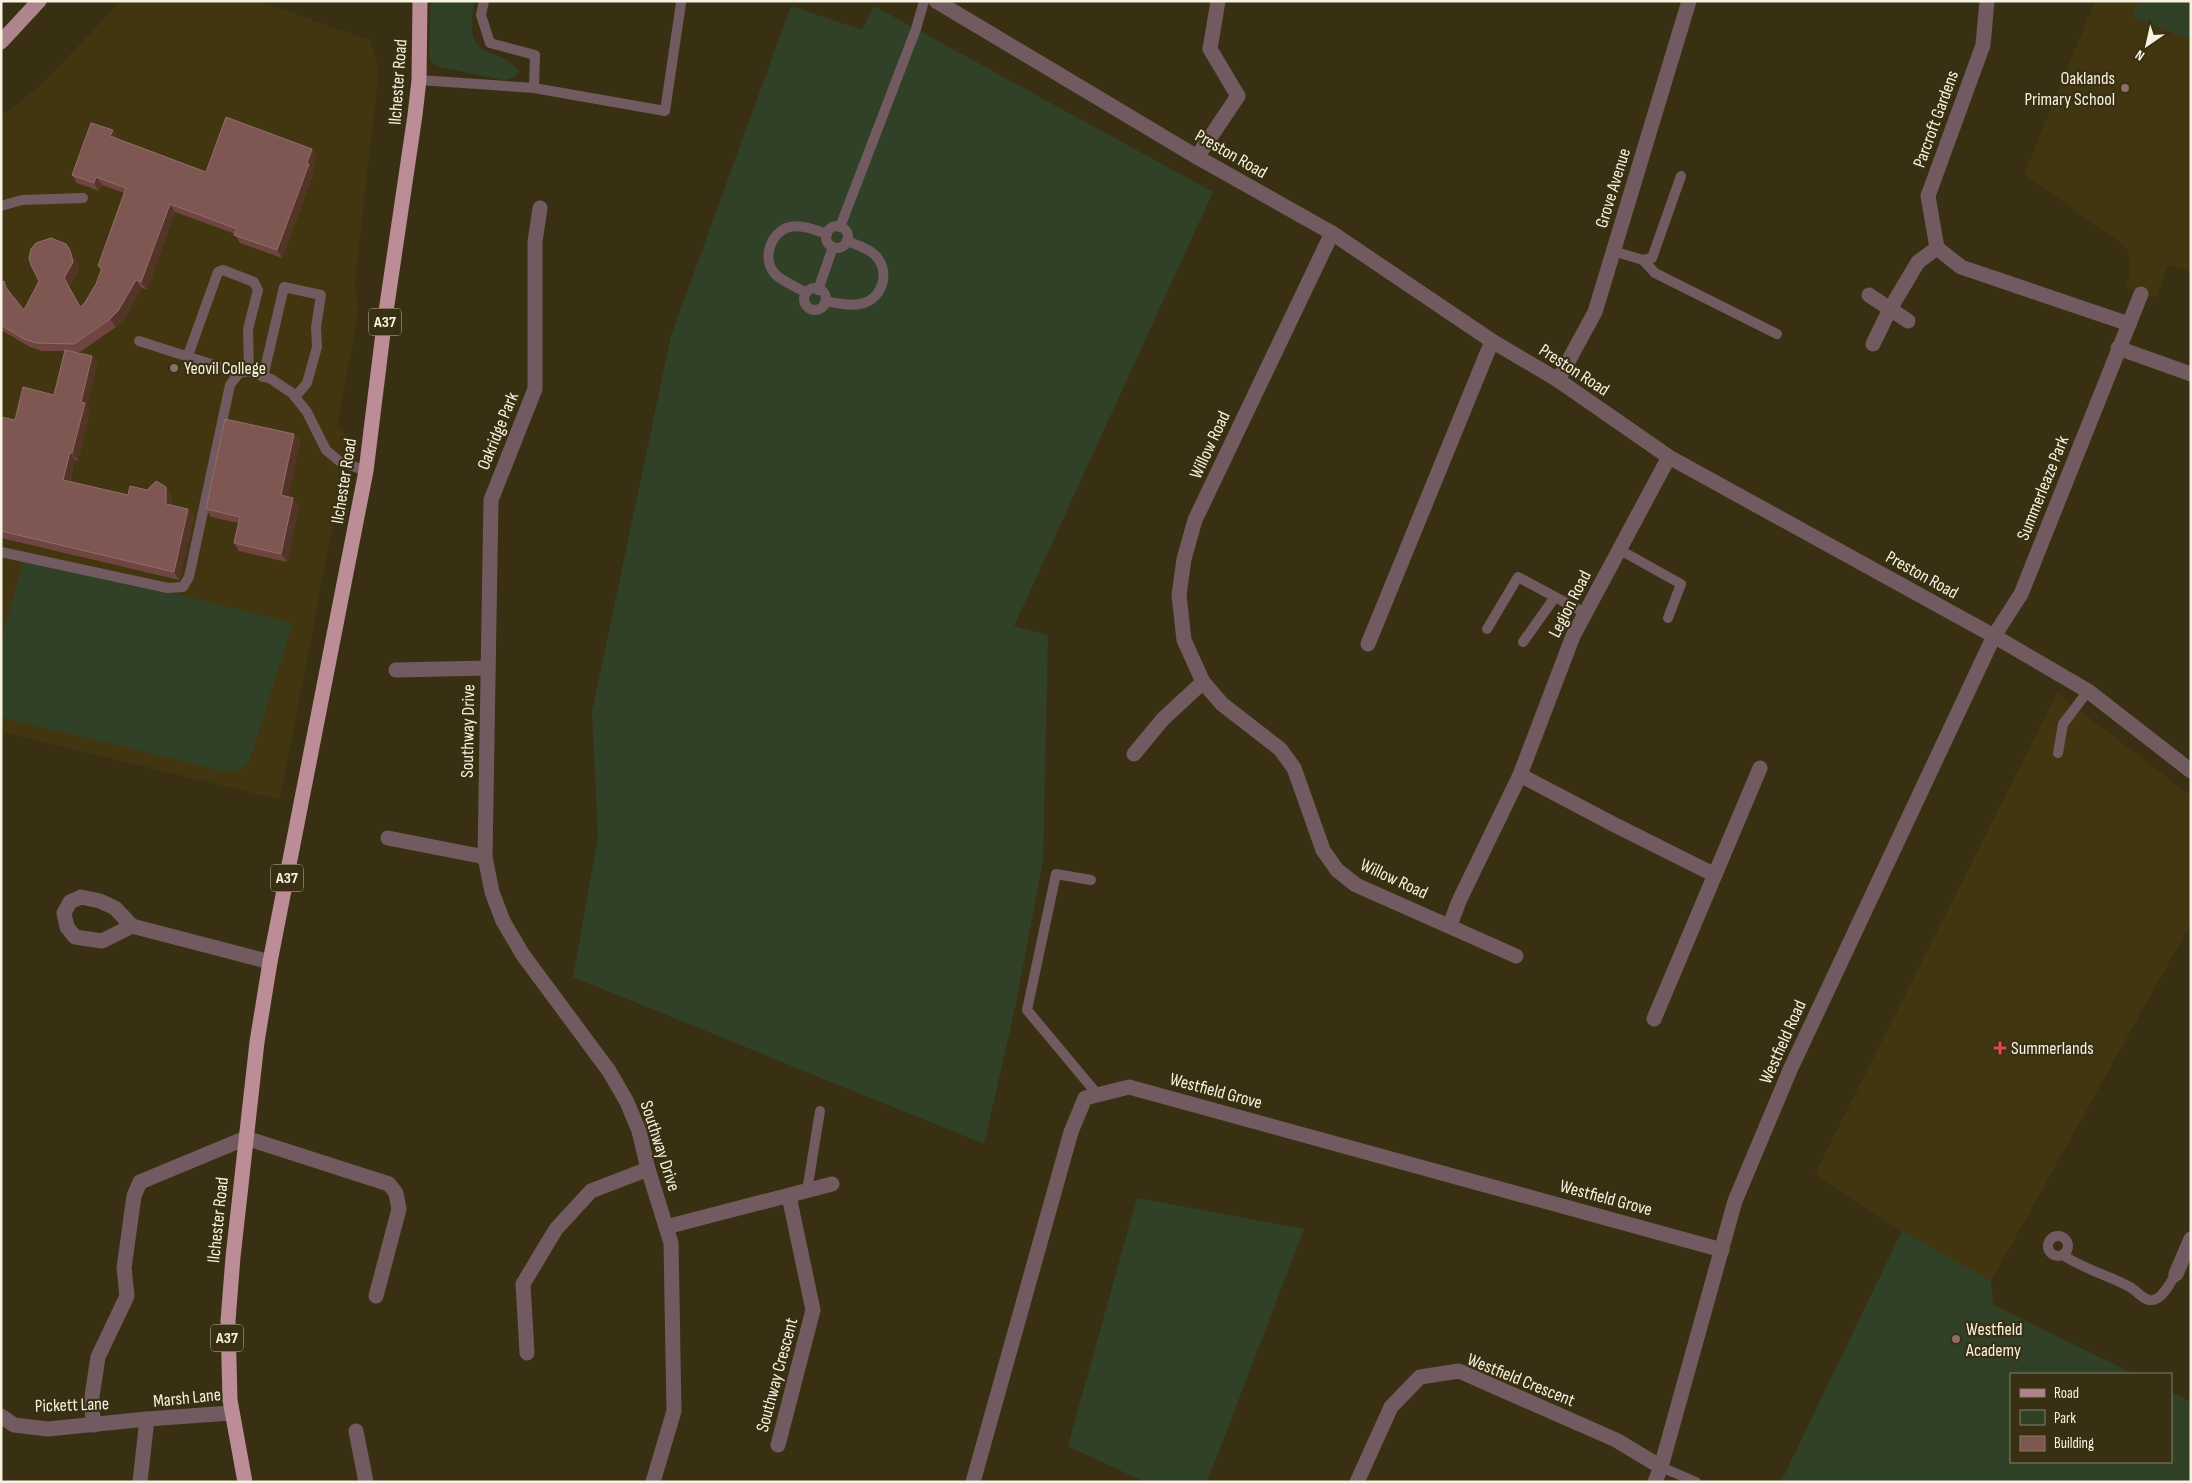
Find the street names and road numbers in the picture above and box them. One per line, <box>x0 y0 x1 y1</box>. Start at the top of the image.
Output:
street label: Ilchester Road <box>385 38 411 126</box>
street label: Parcroft Gardens <box>1909 68 1963 170</box>
street label: Preston Road <box>1191 125 1271 183</box>
street label: Grove Avenue <box>1591 146 1635 230</box>
road number: A37 <box>369 308 401 336</box>
street label: Preston Road <box>1535 340 1613 400</box>
street label: Oakridge Park <box>473 389 523 473</box>
street label: Willow Road <box>1185 408 1235 482</box>
street label: Summerleaze Park <box>2012 433 2074 543</box>
street label: Ilchester Road <box>327 437 361 525</box>
street label: Preston Road <box>1882 547 1962 603</box>
street label: Legion Road <box>1544 567 1596 641</box>
street label: Southway Drive <box>457 684 479 778</box>
street label: Willow Road <box>1357 854 1431 904</box>
road number: A37 <box>271 864 303 891</box>
street label: Westfield Road <box>1755 997 1811 1087</box>
street label: Westfield Grove <box>1168 1069 1264 1113</box>
street label: Southway Drive <box>636 1098 684 1194</box>
street label: Ilchester Road <box>203 1176 233 1264</box>
street label: Westfield Grove <box>1558 1176 1654 1220</box>
street label: Southway Crescent <box>752 1315 802 1434</box>
road number: A37 <box>211 1325 243 1352</box>
street label: Westfield Crescent <box>1464 1349 1578 1411</box>
street label: Marsh Lane <box>152 1384 222 1412</box>
street label: Pickett Lane <box>35 1393 109 1417</box>

